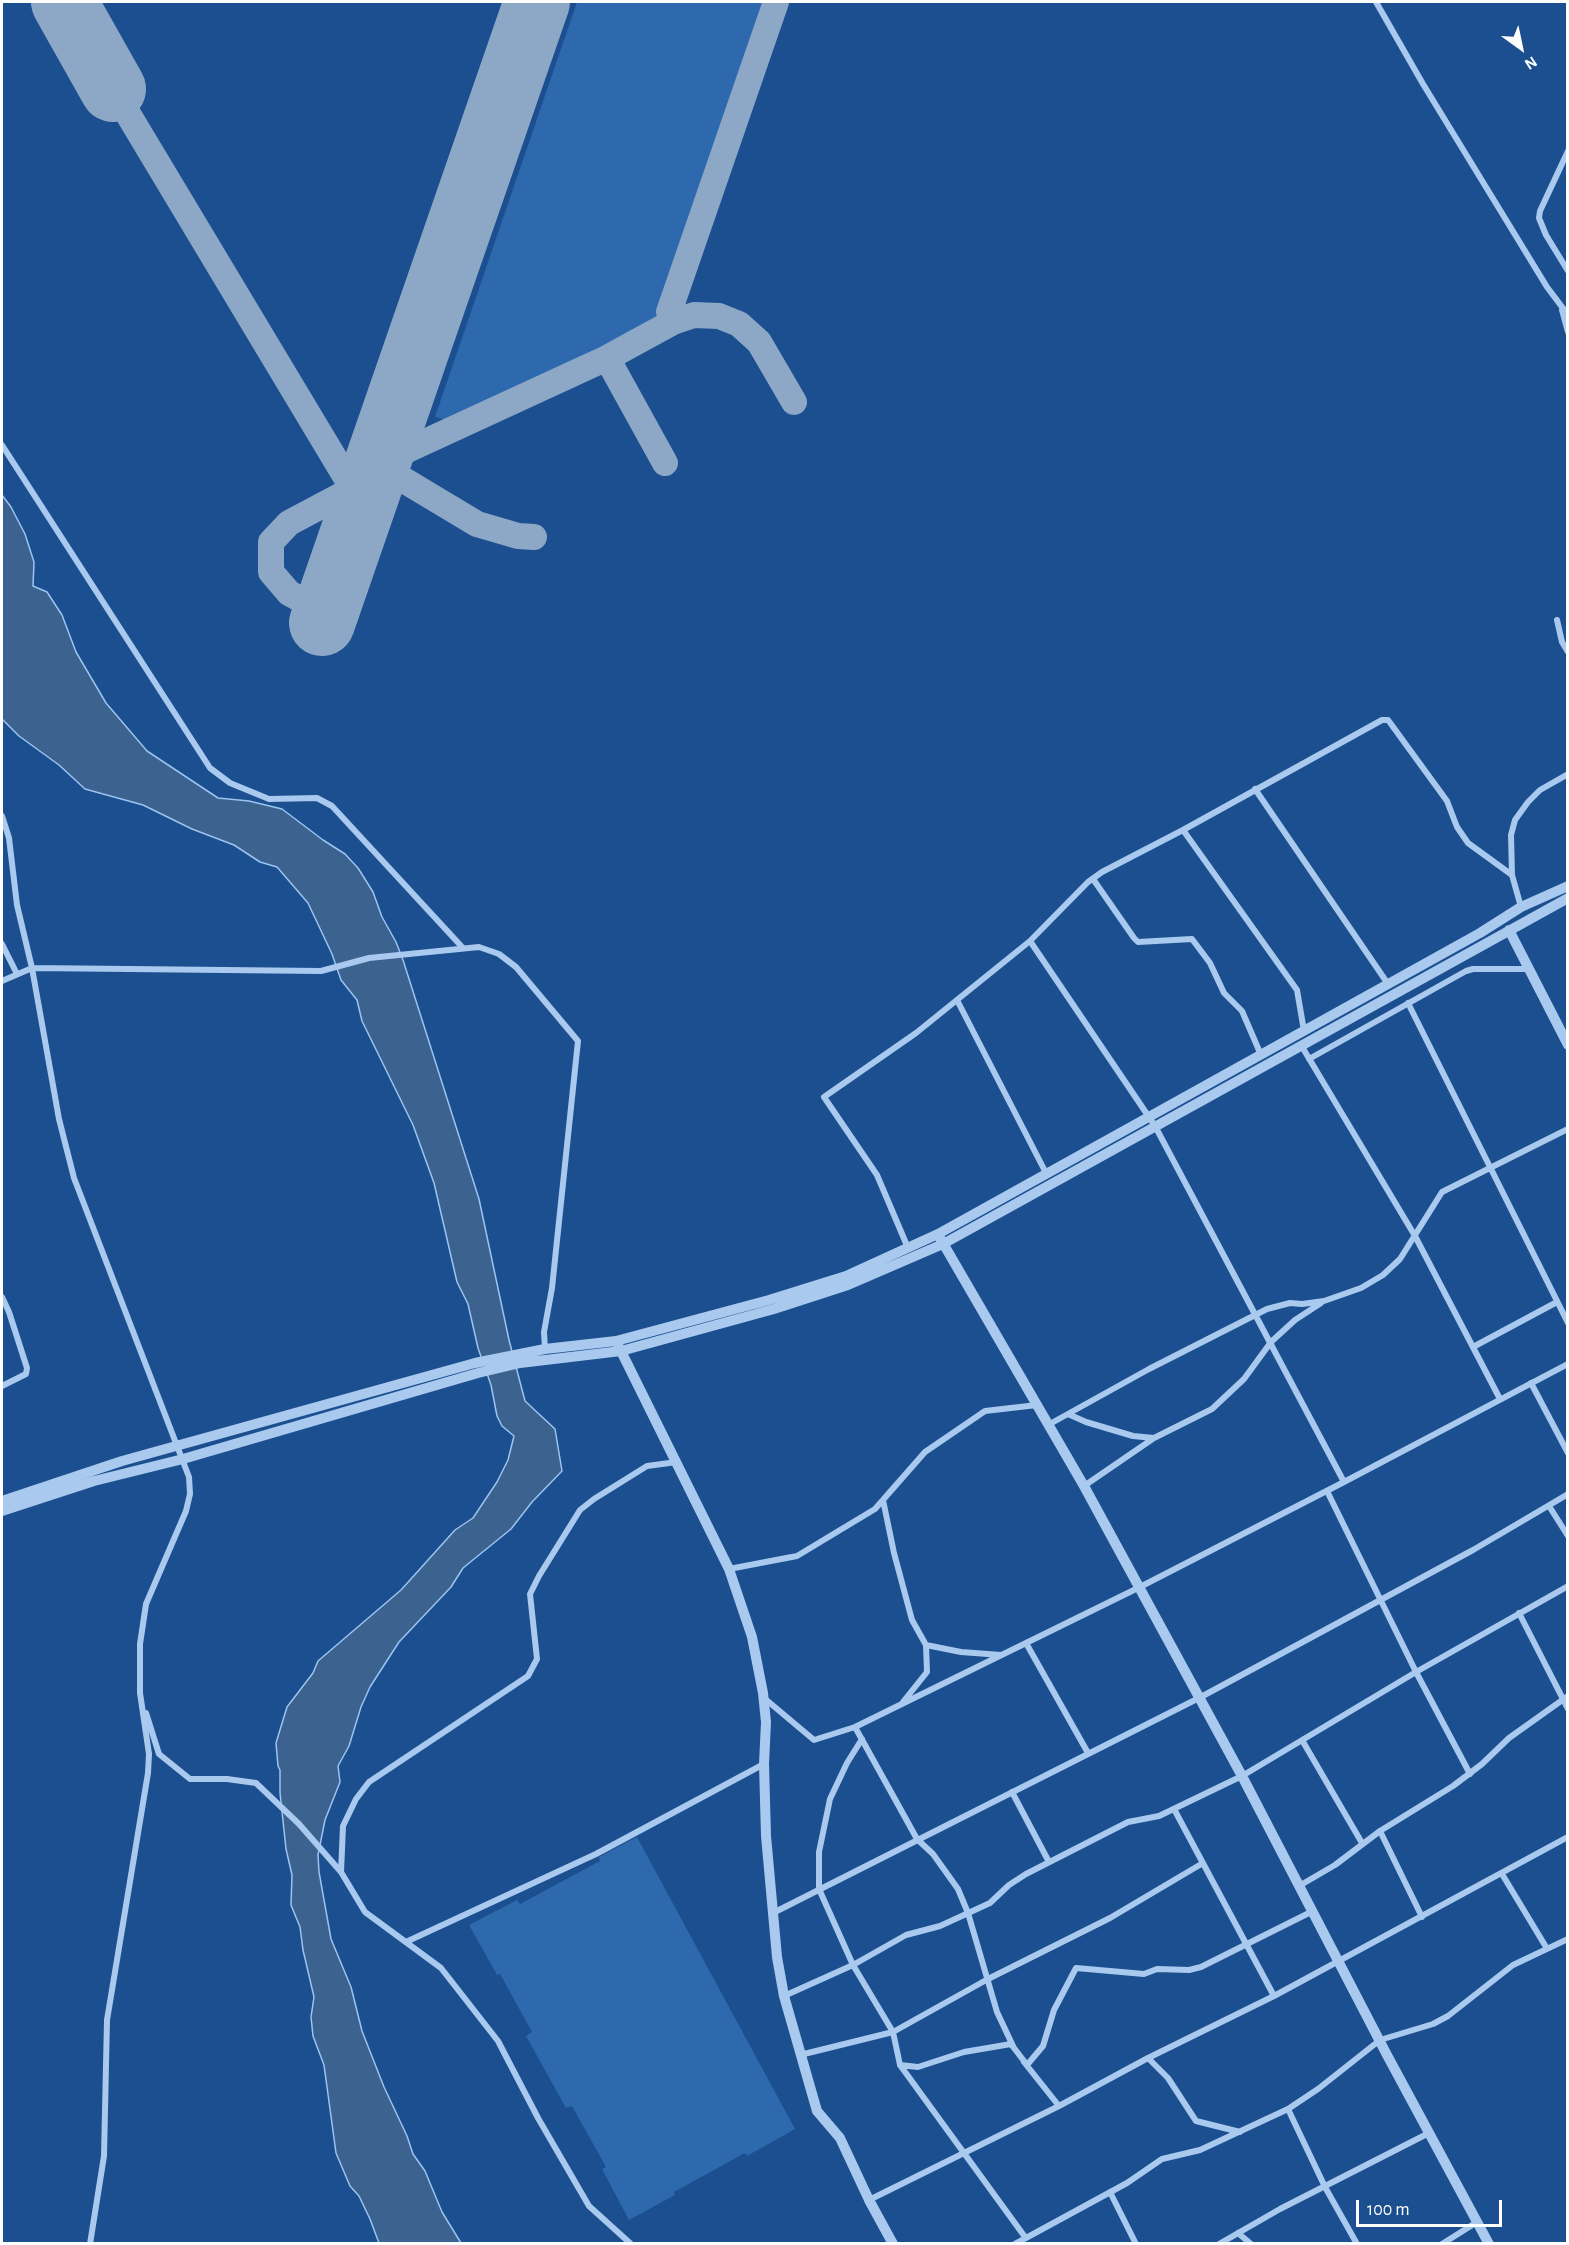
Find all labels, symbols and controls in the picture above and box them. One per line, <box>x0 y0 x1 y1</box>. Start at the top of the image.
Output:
north arrow <box>1491 18 1551 78</box>
text: N <box>1522 53 1540 73</box>
scale bar <box>1359 2188 1504 2226</box>
text: 100 m <box>1367 2201 1410 2219</box>

